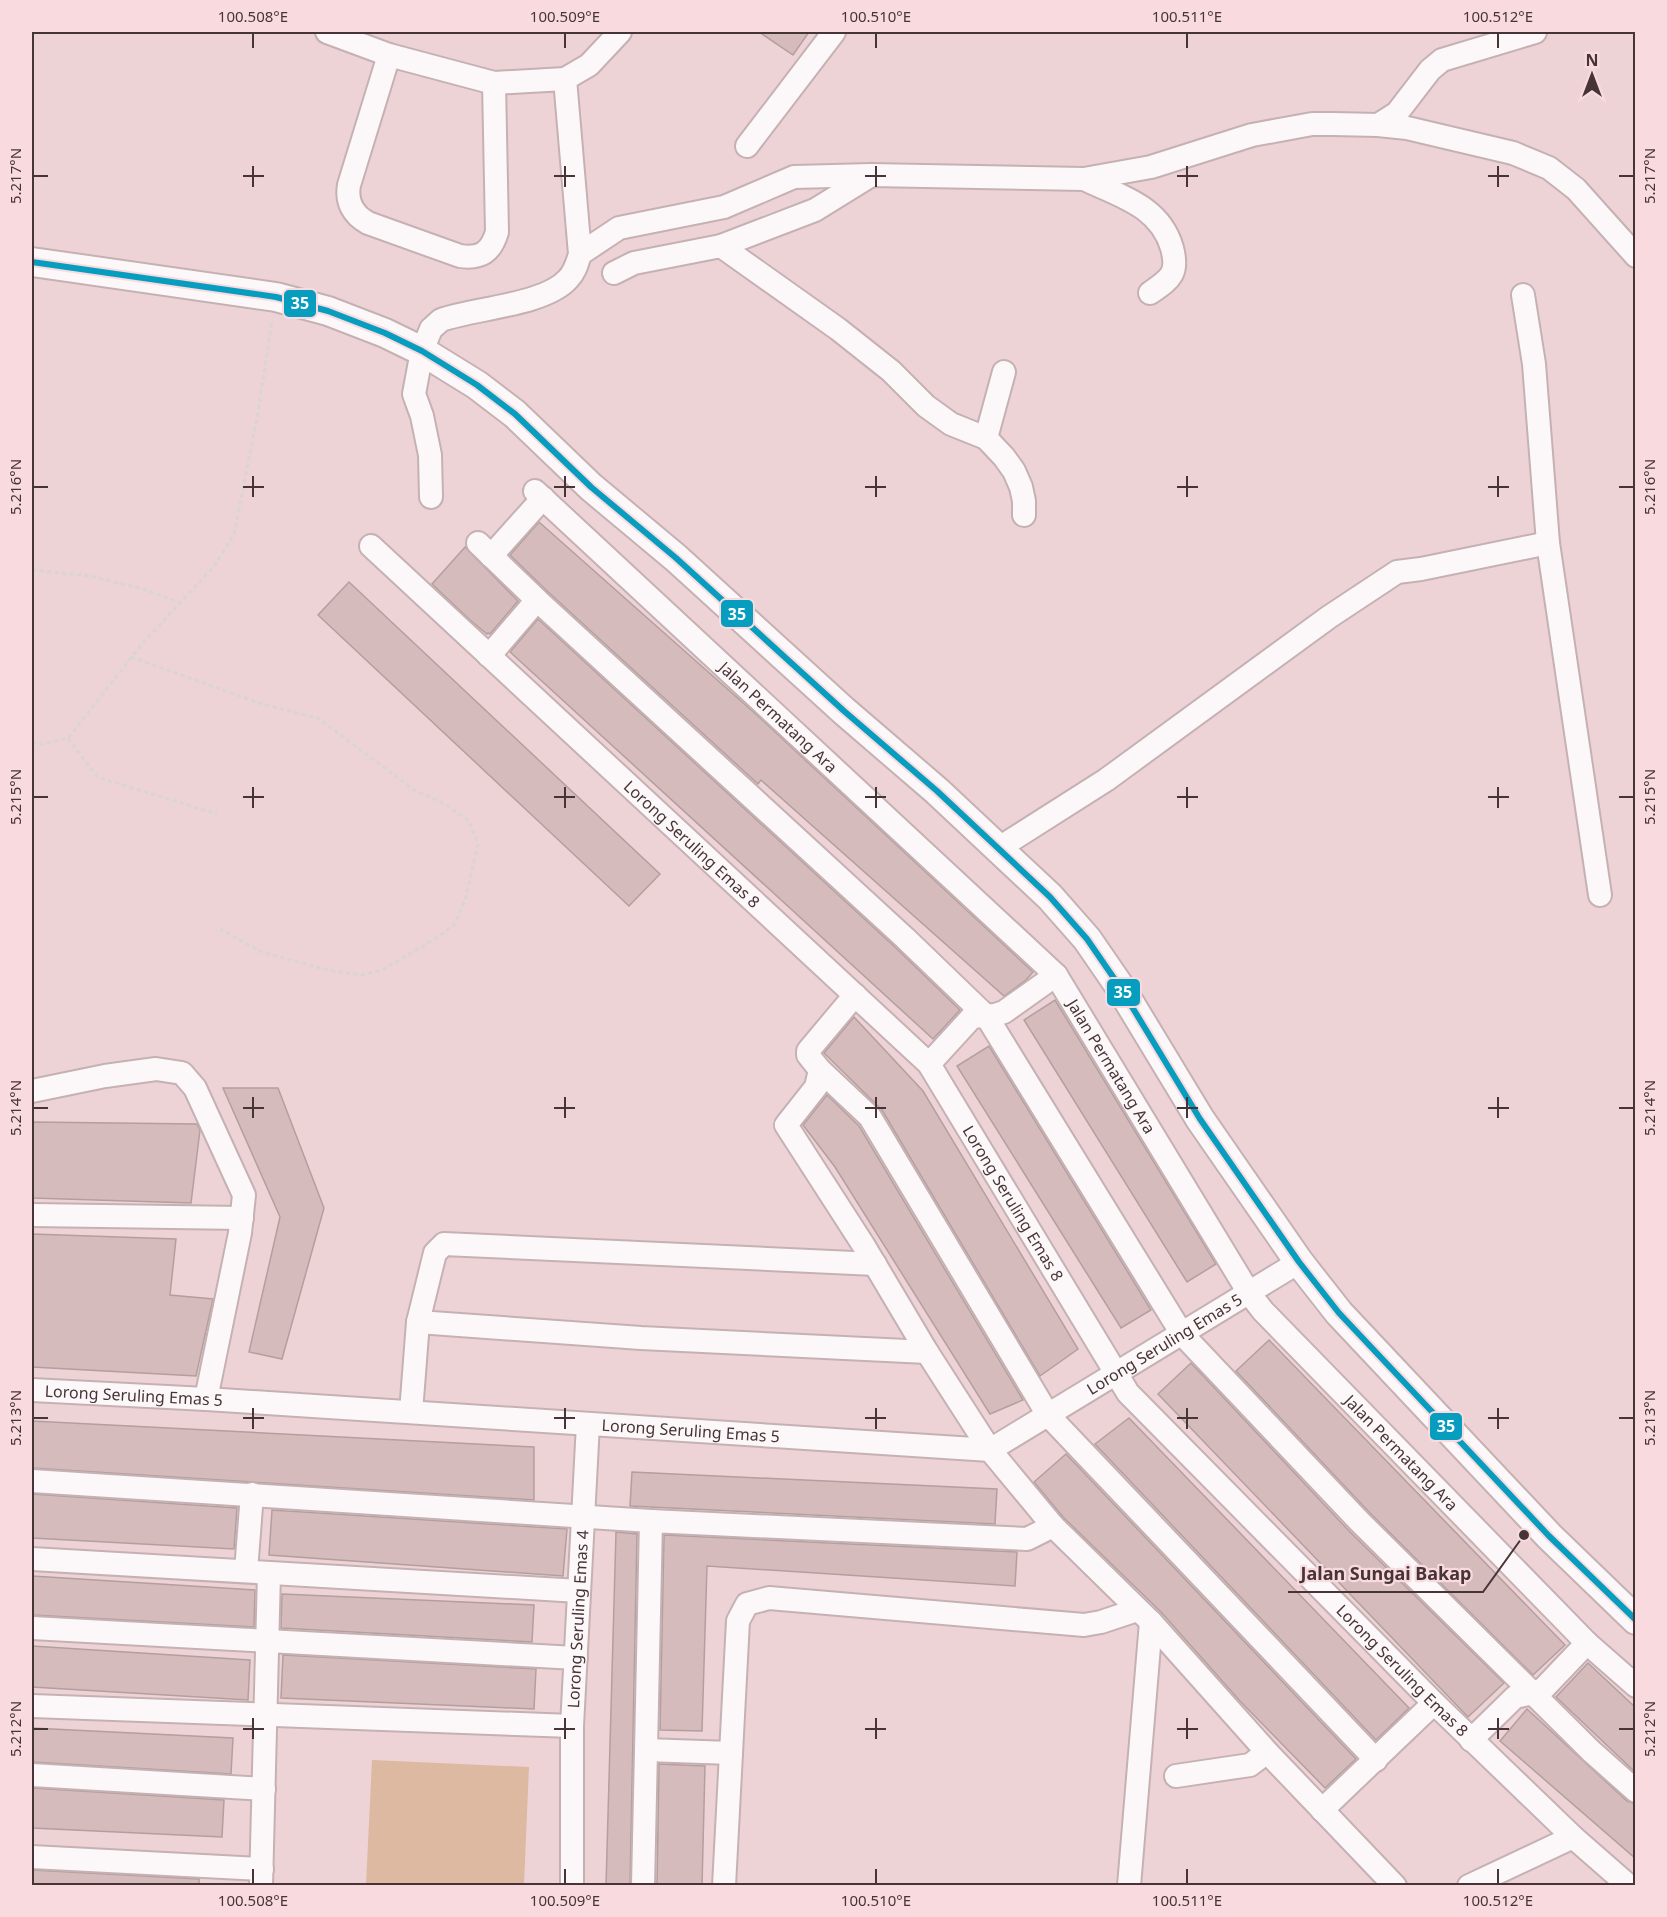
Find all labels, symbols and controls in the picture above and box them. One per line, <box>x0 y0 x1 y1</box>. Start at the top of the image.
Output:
text: 100.508°E <box>218 6 288 26</box>
text: 100.509°E <box>530 6 600 26</box>
text: 100.510°E <box>841 6 911 26</box>
text: 100.511°E <box>1152 6 1222 26</box>
text: 100.512°E <box>1463 6 1533 26</box>
north arrow <box>1562 45 1622 105</box>
text: N <box>1585 49 1599 71</box>
text: 5.217°N <box>5 148 25 204</box>
text: 5.217°N <box>1639 148 1659 204</box>
line badge: 35 <box>283 289 317 318</box>
text: 35 <box>291 292 309 314</box>
text: 5.216°N <box>5 459 25 515</box>
text: 5.216°N <box>1639 459 1659 515</box>
line badge: 35 <box>720 599 754 628</box>
text: 35 <box>728 603 746 625</box>
street label: Jalan Permatang Ara <box>713 655 842 777</box>
text: 5.215°N <box>5 769 25 825</box>
text: 5.215°N <box>1639 769 1659 825</box>
street label: Lorong Seruling Emas 8 <box>619 775 765 913</box>
line badge: 35 <box>1106 978 1141 1007</box>
text: 35 <box>1114 981 1132 1003</box>
street label: Jalan Permatang Ara <box>1061 993 1161 1138</box>
text: 5.214°N <box>5 1080 25 1136</box>
text: 5.214°N <box>1639 1080 1659 1136</box>
street label: Lorong Seruling Emas 8 <box>958 1121 1069 1285</box>
street label: Lorong Seruling Emas 5 <box>1082 1288 1246 1400</box>
street label: Lorong Seruling Emas 5 <box>44 1380 224 1411</box>
street label: Jalan Permatang Ara <box>1338 1389 1463 1516</box>
text: 5.213°N <box>5 1390 25 1446</box>
text: 5.213°N <box>1639 1390 1659 1446</box>
line badge: 35 <box>1429 1412 1463 1441</box>
street label: Lorong Seruling Emas 5 <box>601 1414 780 1447</box>
text: 35 <box>1437 1415 1455 1437</box>
street label: Lorong Seruling Emas 4 <box>562 1530 593 1709</box>
callout: Jalan Sungai Bakap <box>1288 1556 1483 1592</box>
text: Jalan Sungai Bakap <box>1299 1561 1471 1585</box>
street label: Lorong Seruling Emas 8 <box>1332 1599 1473 1741</box>
text: 5.212°N <box>5 1701 25 1757</box>
text: 5.212°N <box>1639 1701 1659 1757</box>
text: 100.508°E <box>218 1890 288 1910</box>
text: 100.509°E <box>530 1890 600 1910</box>
text: 100.510°E <box>841 1890 911 1910</box>
text: 100.511°E <box>1152 1890 1222 1910</box>
text: 100.512°E <box>1463 1890 1533 1910</box>

